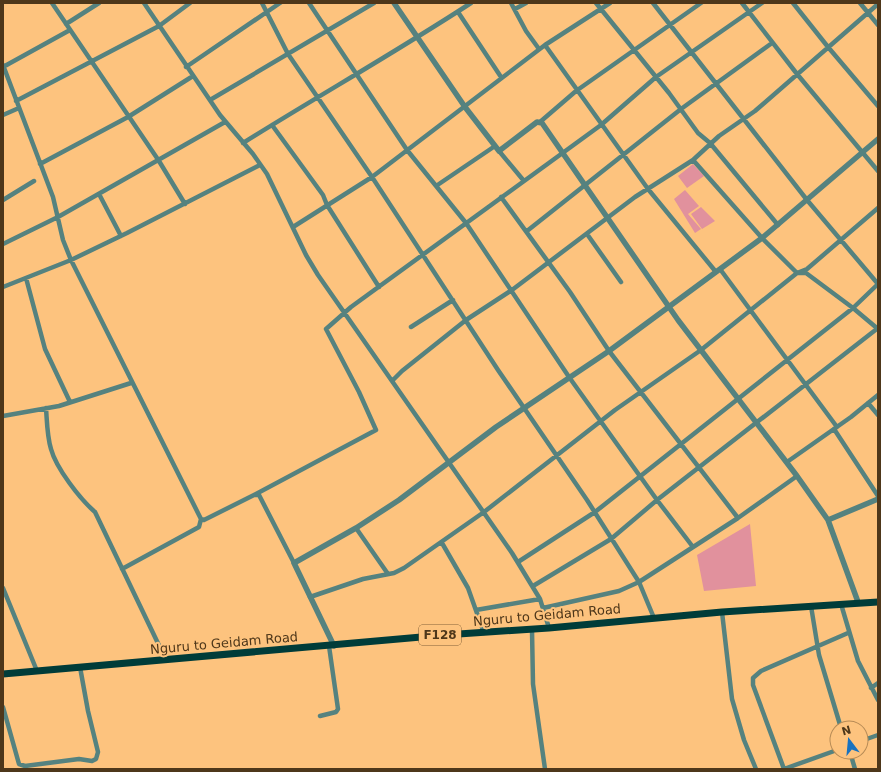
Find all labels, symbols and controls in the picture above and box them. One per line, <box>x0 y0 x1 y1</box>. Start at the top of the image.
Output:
street label: Nguru to Geidam Road <box>472 601 622 629</box>
road number: F128 <box>419 625 461 645</box>
street label: Nguru to Geidam Road <box>149 629 299 657</box>
north arrow <box>829 720 869 760</box>
text: N <box>840 723 853 738</box>

